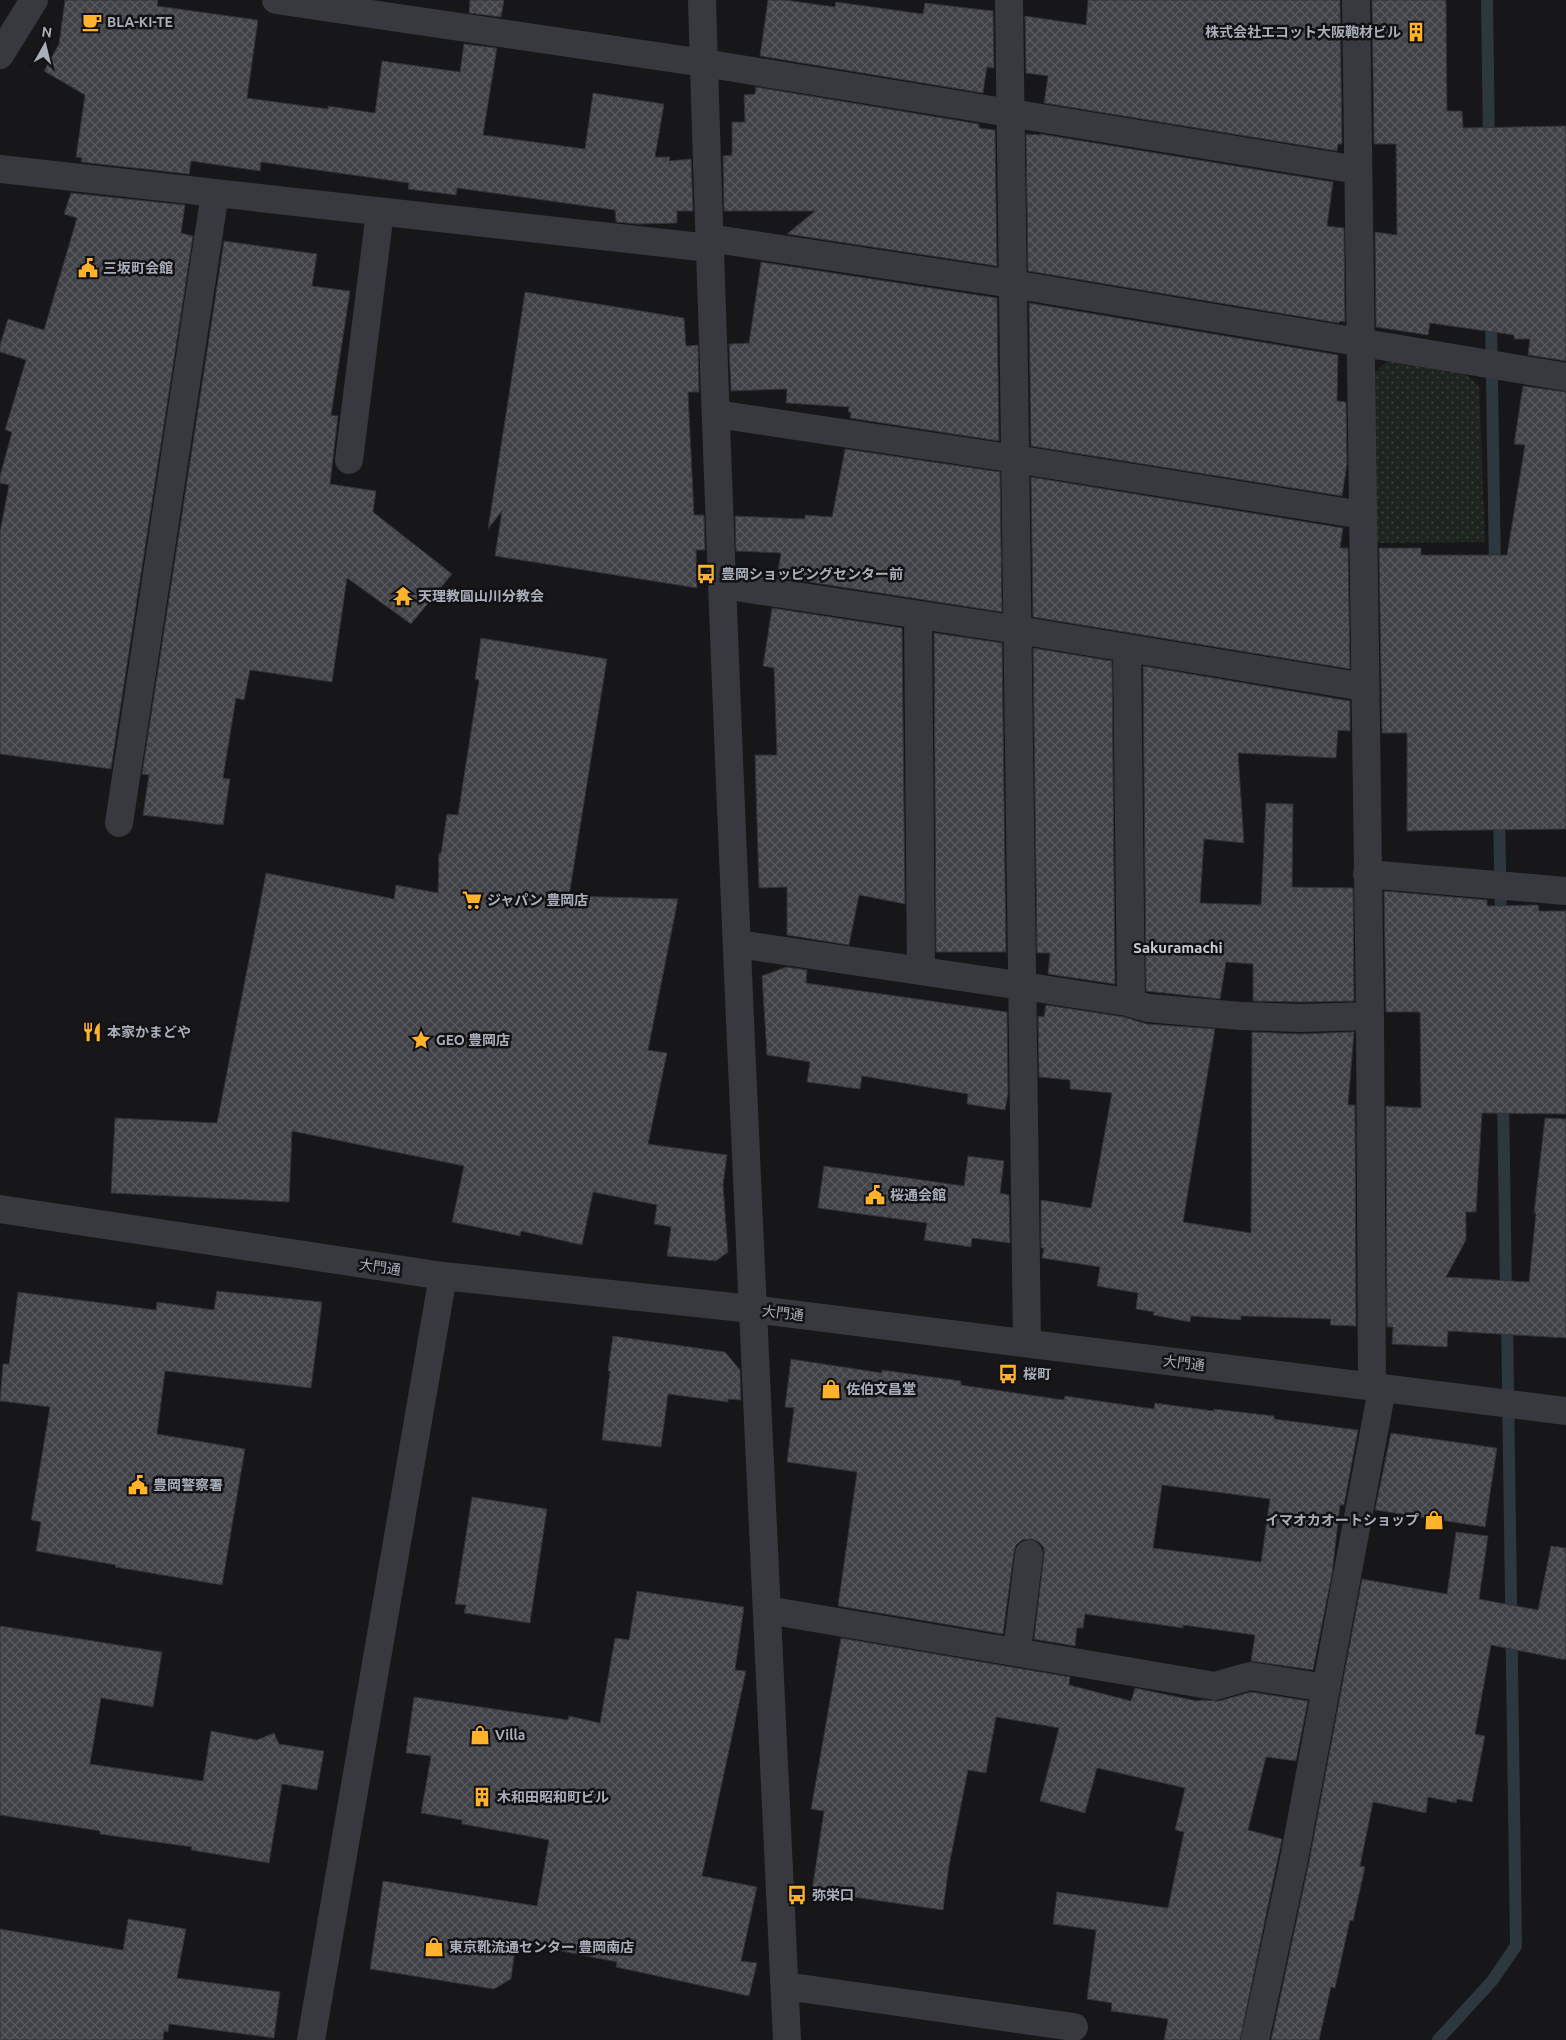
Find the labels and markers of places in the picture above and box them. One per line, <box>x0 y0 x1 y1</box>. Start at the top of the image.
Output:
cafe icon: BLA-KI-TE <box>81 11 103 33</box>
place label: BLA-KI-TE <box>107 14 173 30</box>
building icon: 株式会社エコット大阪鞄材ビル <box>1405 21 1427 43</box>
place label: 株式会社エコット大阪鞄材ビル <box>1205 24 1401 40</box>
public building icon: 三坂町会館 <box>77 257 99 279</box>
place label: 三坂町会館 <box>103 260 173 276</box>
bus stop icon: 豊岡ショッピングセンター前 <box>695 563 717 585</box>
place label: 豊岡ショッピングセンター前 <box>721 566 903 582</box>
temple icon: 天理教圓山川分教会 <box>392 585 414 607</box>
place label: 天理教圓山川分教会 <box>418 588 544 604</box>
supermarket icon: ジャパン 豊岡店 <box>461 889 483 911</box>
place label: ジャパン 豊岡店 <box>487 892 588 908</box>
restaurant icon: 本家かまどや <box>81 1021 103 1043</box>
place label: 本家かまどや <box>107 1024 191 1040</box>
place icon: GEO 豊岡店 <box>410 1029 432 1051</box>
place label: GEO 豊岡店 <box>436 1032 510 1048</box>
public building icon: 桜通会館 <box>864 1184 886 1206</box>
place label: 桜通会館 <box>890 1187 946 1203</box>
bus stop icon: 桜町 <box>997 1363 1019 1385</box>
place label: 桜町 <box>1023 1366 1051 1382</box>
shop icon: 佐伯文昌堂 <box>820 1378 842 1400</box>
place label: 佐伯文昌堂 <box>846 1381 916 1397</box>
public building icon: 豊岡警察署 <box>127 1474 149 1496</box>
place label: 豊岡警察署 <box>153 1477 223 1493</box>
shop icon: イマオカオートショップ <box>1423 1509 1445 1531</box>
place label: イマオカオートショップ <box>1265 1512 1419 1528</box>
shop icon: Villa <box>469 1724 491 1746</box>
place label: Villa <box>495 1727 525 1743</box>
building icon: 木和田昭和町ビル <box>471 1786 493 1808</box>
place label: 木和田昭和町ビル <box>497 1789 609 1805</box>
bus stop icon: 弥栄口 <box>786 1884 808 1906</box>
place label: 弥栄口 <box>812 1887 854 1903</box>
shop icon: 東京靴流通センター 豊岡南店 <box>423 1936 445 1958</box>
place label: 東京靴流通センター 豊岡南店 <box>449 1939 634 1955</box>

